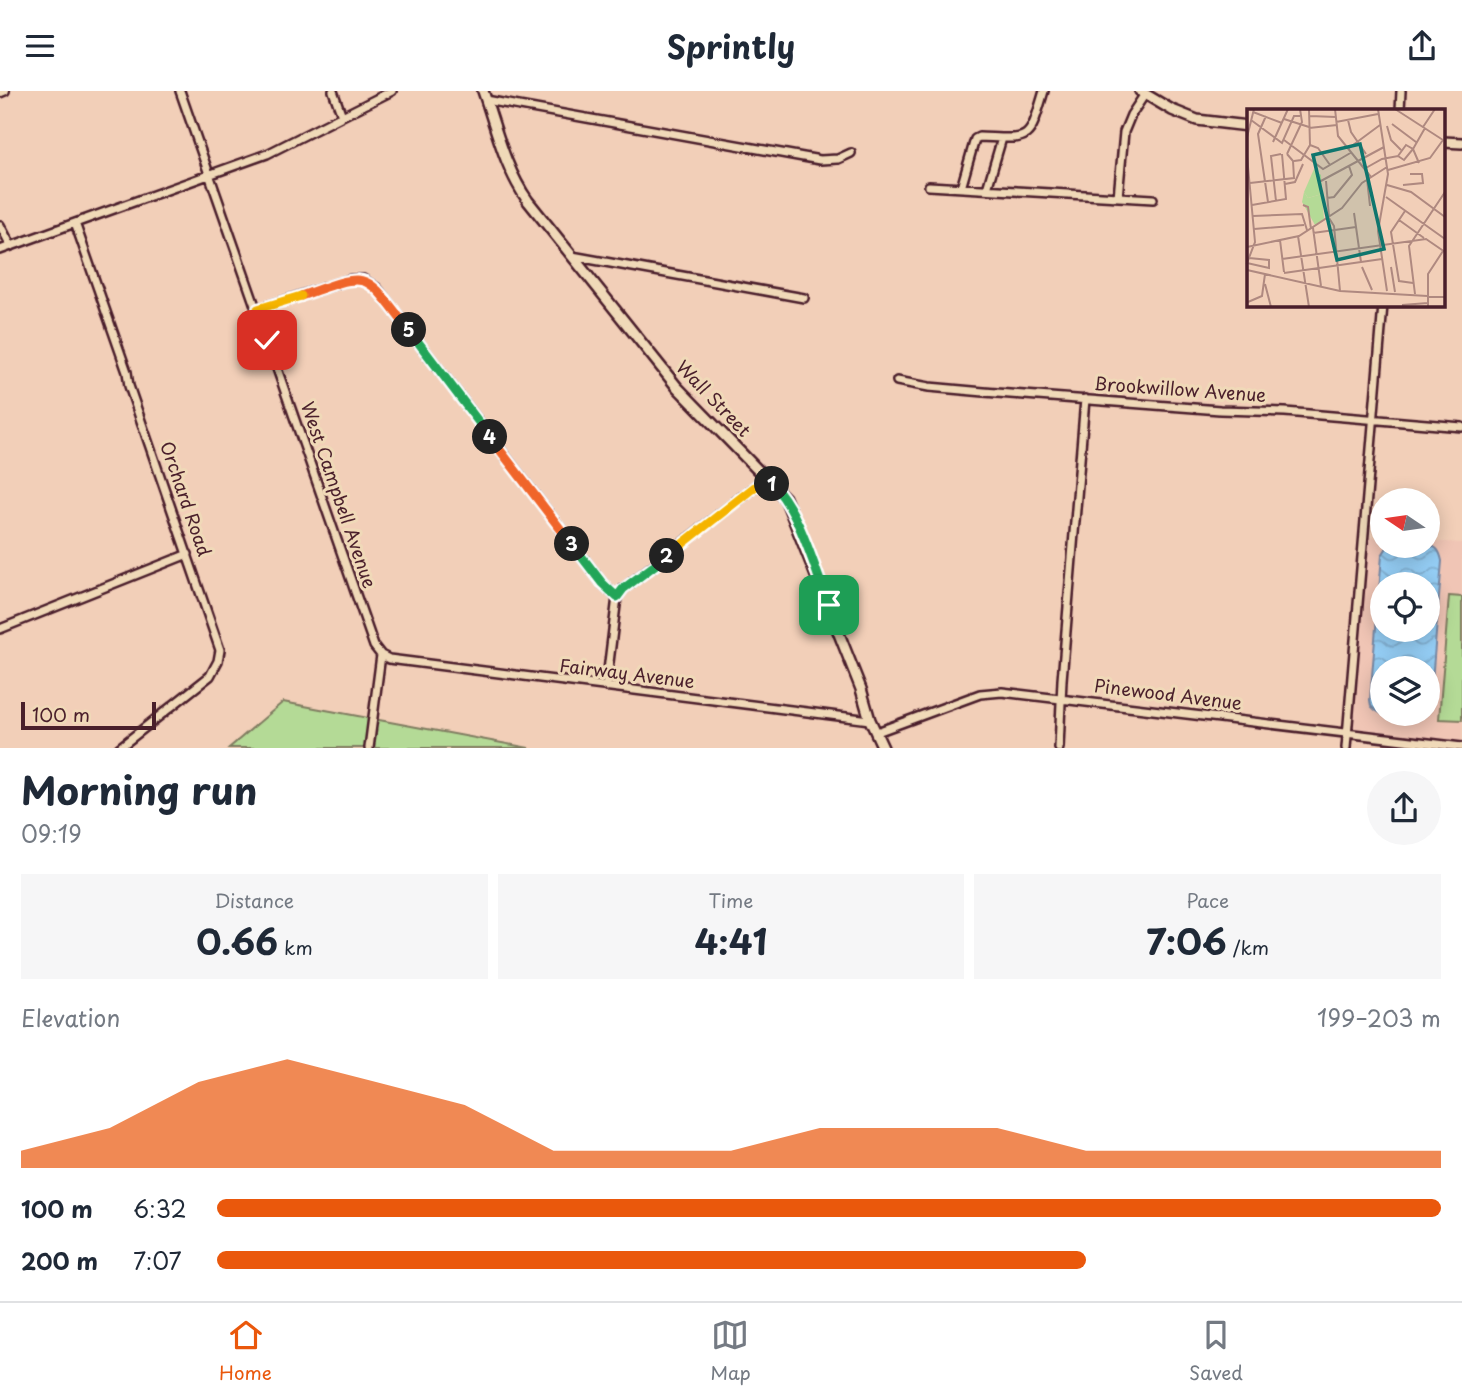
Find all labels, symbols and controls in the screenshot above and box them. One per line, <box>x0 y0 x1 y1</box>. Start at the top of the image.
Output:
text: Sprintly <box>667 22 795 70</box>
icon: menu <box>21 27 59 65</box>
icon: share <box>1403 27 1441 65</box>
inset map <box>1247 109 1444 306</box>
pin <box>237 310 297 370</box>
pin: 5 <box>392 313 426 347</box>
text: 5 <box>402 315 415 343</box>
icon: check <box>248 321 286 359</box>
street label: Wall Street <box>670 353 758 443</box>
street label: Brookwillow Avenue <box>1093 369 1267 408</box>
street label: West Campbell Avenue <box>295 398 384 592</box>
pin: 4 <box>472 419 508 455</box>
text: 4 <box>483 422 496 450</box>
street label: Orchard Road <box>154 437 219 560</box>
pin: 1 <box>754 467 790 501</box>
text: 1 <box>767 469 776 497</box>
north arrow <box>1370 488 1440 558</box>
map controls <box>1370 488 1440 726</box>
pin: 3 <box>554 526 590 561</box>
text: 3 <box>565 529 578 557</box>
pin: 2 <box>650 539 684 573</box>
text: 2 <box>660 541 673 569</box>
button: locate <box>1370 572 1440 642</box>
pin <box>799 575 859 635</box>
icon: arrive <box>810 586 848 624</box>
street label: Fairway Avenue <box>558 651 696 694</box>
button: layers <box>1370 656 1440 726</box>
street label: Pinewood Avenue <box>1093 671 1244 716</box>
scale bar <box>21 699 156 731</box>
text: 100 m <box>32 700 90 728</box>
text: Morning run <box>21 761 257 818</box>
button: share <box>1367 771 1441 845</box>
text: 09:19 <box>21 816 82 851</box>
text: Distance <box>214 886 294 914</box>
text: Time <box>709 886 753 914</box>
text: Pace <box>1186 886 1229 914</box>
text: 0.66 <box>196 914 278 967</box>
text: 4:41 <box>695 914 767 967</box>
text: 7:06 <box>1146 914 1227 967</box>
text: km <box>278 933 313 961</box>
text: /km <box>1227 933 1269 961</box>
text: Elevation <box>21 1000 120 1035</box>
text: 199–203 m <box>1317 1000 1441 1035</box>
text: 100 m <box>21 1191 93 1226</box>
text: 6:32 <box>133 1191 187 1226</box>
text: 200 m <box>21 1243 98 1278</box>
text: 7:07 <box>133 1243 182 1278</box>
tab: Home <box>219 1316 272 1386</box>
tab: Map <box>710 1316 751 1386</box>
tab: Saved <box>1189 1316 1243 1386</box>

